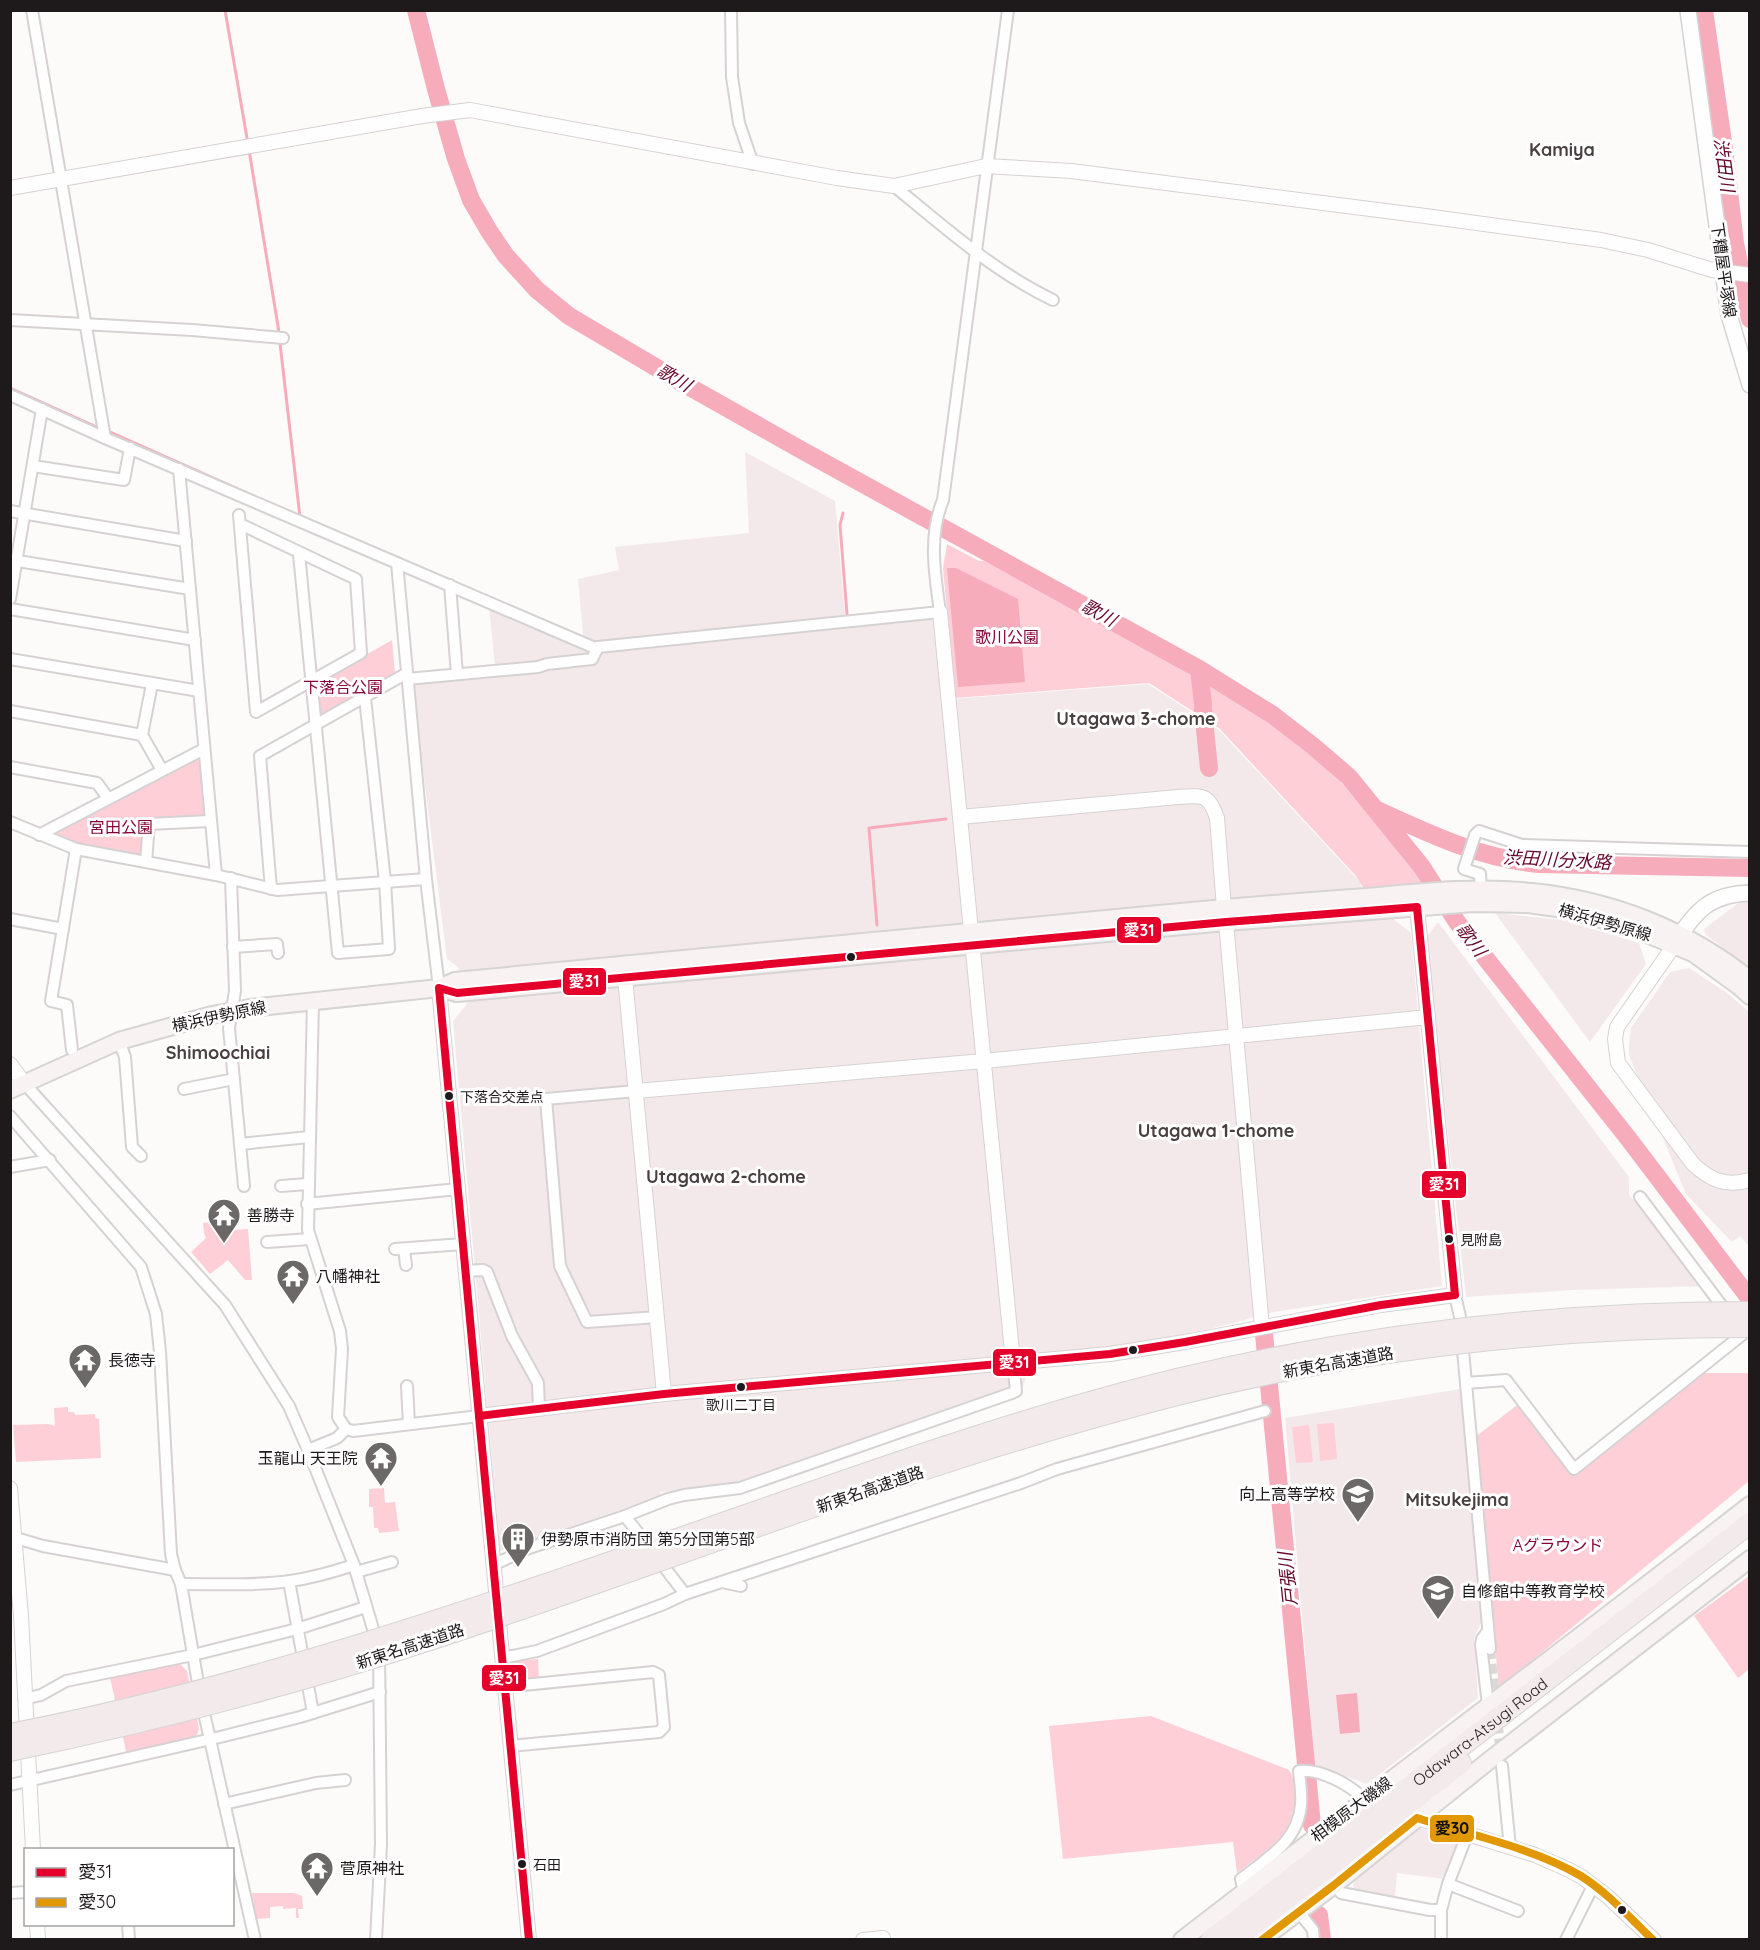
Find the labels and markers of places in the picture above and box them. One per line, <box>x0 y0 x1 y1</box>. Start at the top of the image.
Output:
unlabelled marker <box>845 951 857 963</box>
place label: 下落合交差点 <box>460 1088 544 1106</box>
marker: 下落合交差点 <box>443 1090 455 1102</box>
temple icon: 善勝寺 <box>206 1197 242 1244</box>
place label: 善勝寺 <box>247 1205 295 1225</box>
place label: 見附島 <box>1460 1231 1502 1249</box>
marker: 見附島 <box>1443 1233 1455 1245</box>
temple icon: 八幡神社 <box>275 1258 311 1305</box>
place label: 八幡神社 <box>316 1266 380 1286</box>
temple icon: 長徳寺 <box>67 1342 103 1389</box>
unlabelled marker <box>1127 1344 1139 1356</box>
place label: 長徳寺 <box>108 1350 156 1370</box>
marker: 歌川二丁目 <box>735 1381 747 1393</box>
place label: 歌川二丁目 <box>706 1396 776 1414</box>
temple icon: 玉龍山 天王院 <box>363 1440 399 1487</box>
place label: 玉龍山 天王院 <box>258 1448 358 1468</box>
school or university icon: 向上高等学校 <box>1340 1476 1376 1523</box>
place label: 向上高等学校 <box>1239 1484 1335 1504</box>
building icon: 伊勢原市消防団 第5分団第5部 <box>500 1521 536 1568</box>
place label: 伊勢原市消防団 第5分団第5部 <box>541 1529 755 1549</box>
school or university icon: 自修館中等教育学校 <box>1420 1573 1456 1620</box>
place label: 自修館中等教育学校 <box>1461 1581 1605 1601</box>
temple icon: 菅原神社 <box>299 1850 335 1897</box>
place label: 石田 <box>533 1856 561 1874</box>
place label: 菅原神社 <box>340 1858 404 1878</box>
marker: 石田 <box>516 1858 528 1870</box>
unlabelled marker <box>1616 1904 1628 1916</box>

